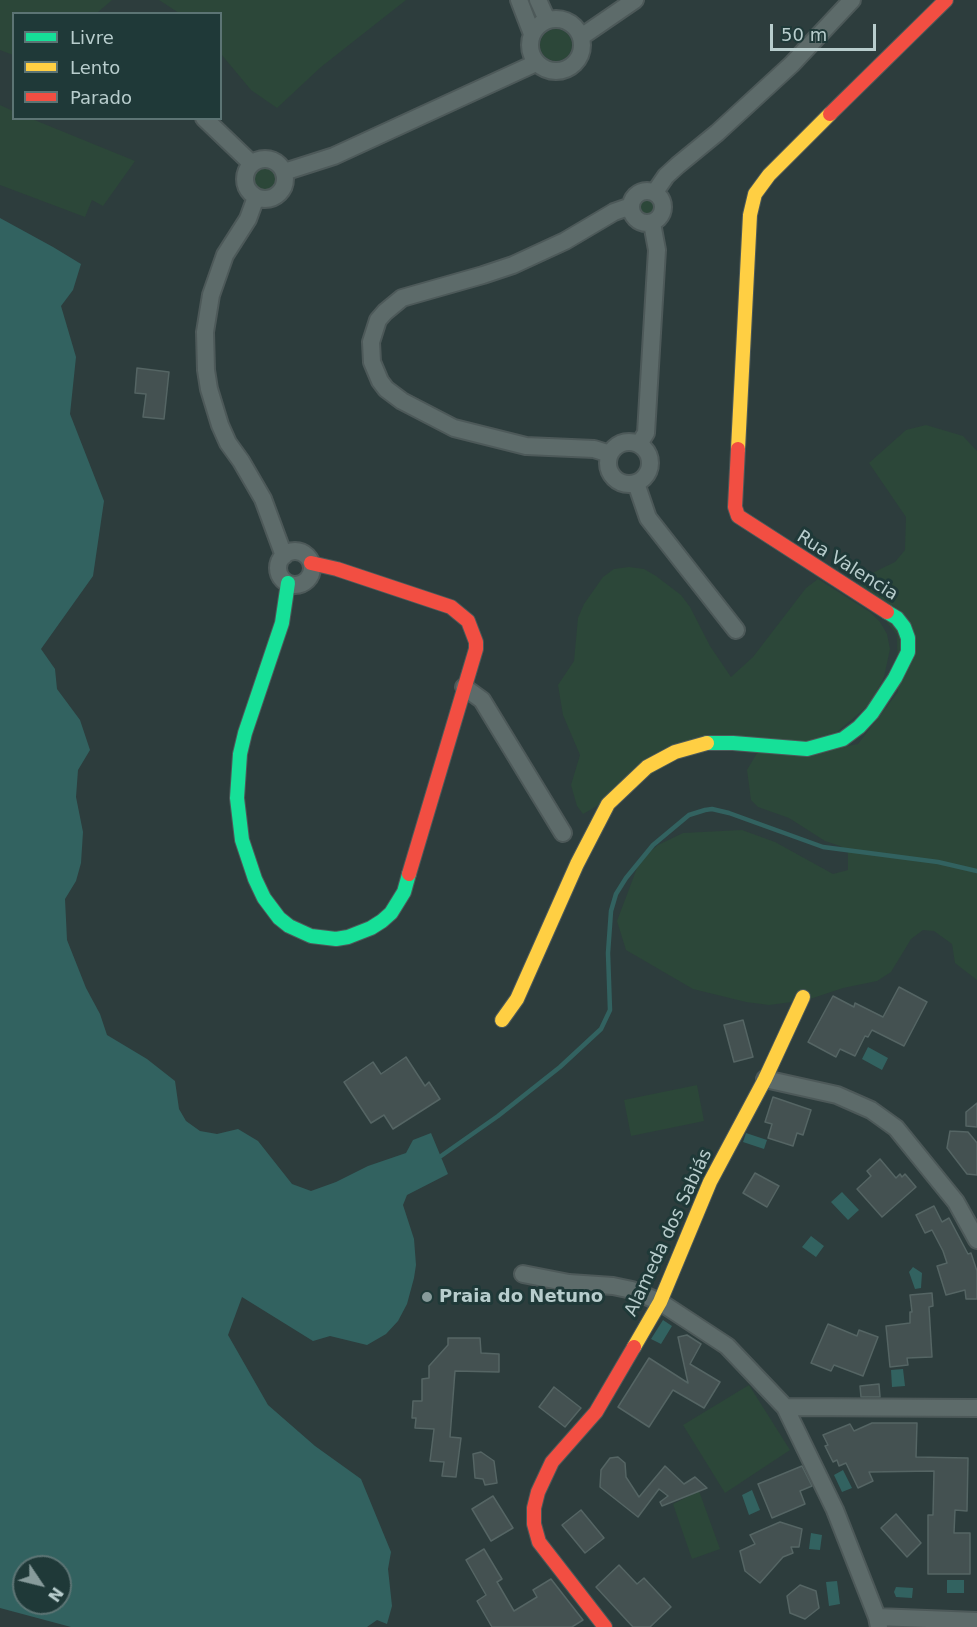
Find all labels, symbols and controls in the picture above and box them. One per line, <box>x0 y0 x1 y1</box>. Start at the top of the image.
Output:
legend <box>12 12 222 120</box>
scale bar <box>773 12 880 50</box>
text: 50 m <box>781 24 827 45</box>
text: Livre <box>70 27 114 48</box>
text: Lento <box>70 57 120 78</box>
text: Parado <box>70 87 132 108</box>
street label: Rua Valencia <box>792 526 902 606</box>
street label: Alameda dos Sabiás <box>621 1146 717 1320</box>
place label: Praia do Netuno <box>439 1286 603 1308</box>
marker: Praia do Netuno <box>420 1290 434 1304</box>
north arrow <box>12 1555 72 1615</box>
text: N <box>44 1584 67 1605</box>

